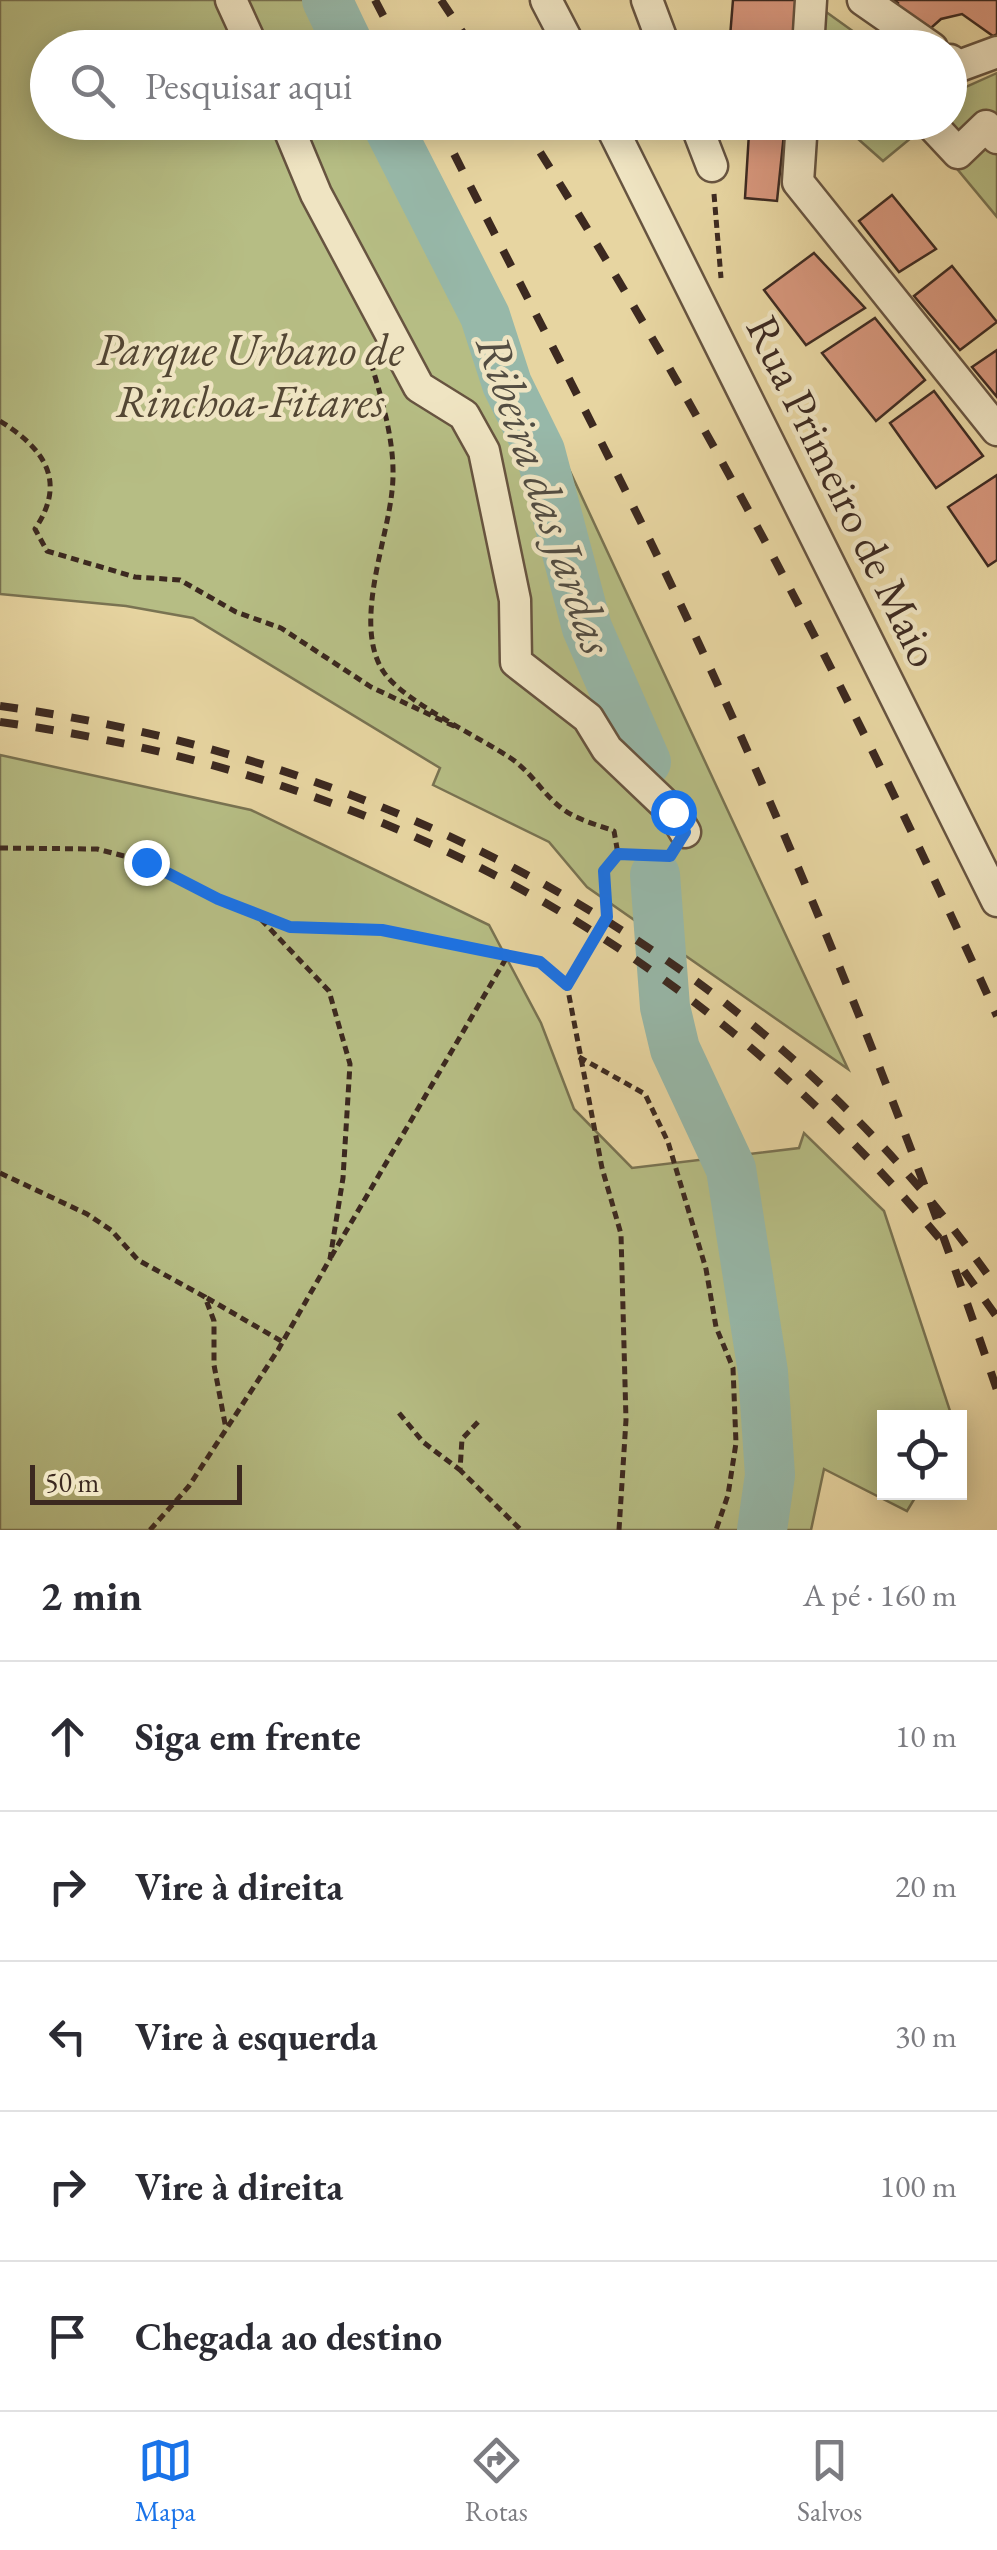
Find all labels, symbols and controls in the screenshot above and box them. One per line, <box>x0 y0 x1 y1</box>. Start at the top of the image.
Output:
search box <box>30 30 967 140</box>
icon: search <box>65 58 120 113</box>
text: Pesquisar aqui <box>145 61 352 110</box>
street label: Rua Primeiro de Maio <box>734 306 954 676</box>
park label: Parque Urbano de Rinchoa-Fitares <box>96 320 404 430</box>
water label: Ribeira das Jardas <box>462 326 630 663</box>
route start <box>651 790 697 836</box>
route end <box>124 840 170 886</box>
map controls <box>877 1410 967 1500</box>
button: locate <box>877 1410 967 1500</box>
scale bar <box>30 1460 242 1504</box>
text: 50 m <box>45 1464 99 1500</box>
text: 2 min <box>40 1568 142 1623</box>
text: A pé · 160 m <box>803 1574 957 1616</box>
icon: ahead <box>40 1709 95 1764</box>
text: Siga em frente <box>135 1712 361 1761</box>
text: 10 m <box>895 1715 957 1757</box>
icon: right <box>40 1859 95 1914</box>
text: Vire à direita <box>135 1862 343 1911</box>
text: 20 m <box>895 1865 957 1907</box>
icon: left <box>40 2009 95 2064</box>
text: Vire à esquerda <box>135 2012 377 2061</box>
text: 30 m <box>895 2015 957 2057</box>
icon: right <box>40 2159 95 2214</box>
text: Vire à direita <box>135 2162 343 2211</box>
text: 100 m <box>880 2165 957 2207</box>
icon: arrive <box>40 2309 95 2364</box>
text: Chegada ao destino <box>135 2312 442 2361</box>
tab: Mapa <box>135 2433 196 2529</box>
tab: Rotas <box>465 2433 528 2529</box>
tab: Salvos <box>797 2433 862 2529</box>

